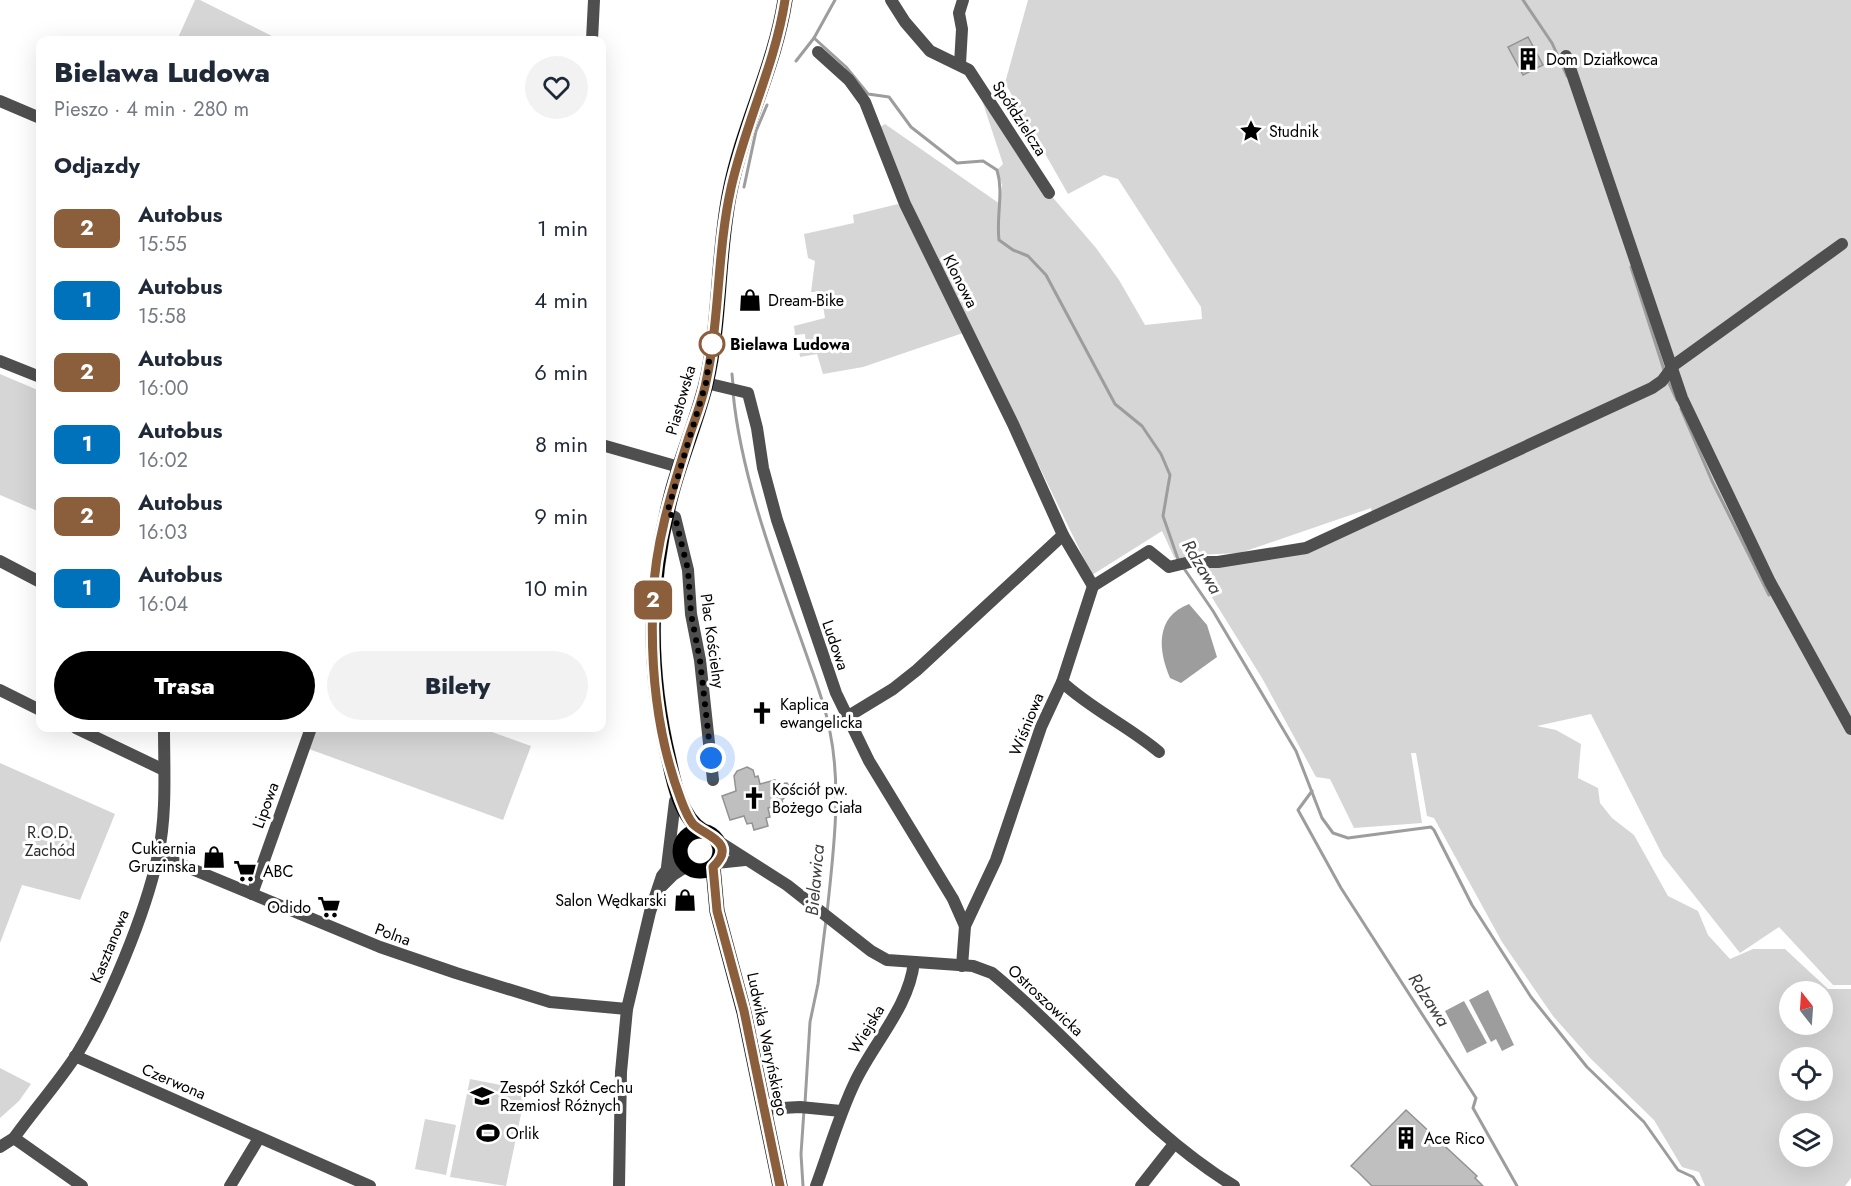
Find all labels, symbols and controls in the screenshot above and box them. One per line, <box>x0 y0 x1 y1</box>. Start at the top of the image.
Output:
building icon: Dom Działkowca <box>1515 46 1541 72</box>
place label: Dom Działkowca <box>1546 48 1658 71</box>
text: Bielawa Ludowa <box>54 52 270 93</box>
button: heart <box>525 56 588 119</box>
street label: Spółdzielcza <box>987 76 1053 160</box>
text: Pieszo · 4 min · 280 m <box>54 95 249 124</box>
place icon: Studnik <box>1238 118 1264 144</box>
place label: Studnik <box>1269 120 1320 143</box>
text: Odjazdy <box>54 149 140 181</box>
text: Autobus <box>138 198 223 230</box>
text: 1 min <box>537 212 588 244</box>
text: 2 <box>80 213 94 243</box>
text: 15:55 <box>138 230 187 259</box>
street label: Klonowa <box>937 251 984 312</box>
text: Autobus <box>138 270 223 302</box>
text: 4 min <box>534 284 588 316</box>
text: 1 <box>82 285 92 315</box>
shop icon: Dream-Bike <box>737 287 763 313</box>
place label: Dream-Bike <box>768 289 844 312</box>
text: 15:58 <box>138 302 186 331</box>
marker: Bielawa Ludowa <box>699 331 725 357</box>
place label: Bielawa Ludowa <box>730 333 850 356</box>
text: Autobus <box>138 342 223 374</box>
text: 6 min <box>534 356 588 388</box>
text: 2 <box>80 357 94 387</box>
street label: Piastowska <box>660 363 701 438</box>
text: 16:00 <box>138 374 189 403</box>
text: Autobus <box>138 414 223 446</box>
text: 8 min <box>535 428 588 460</box>
text: 1 <box>82 429 92 459</box>
text: 16:02 <box>138 446 188 475</box>
text: Autobus <box>138 486 223 518</box>
text: 9 min <box>534 500 588 532</box>
text: 2 <box>80 501 94 531</box>
text: 16:03 <box>138 518 187 547</box>
water label: Rdzawa <box>1176 535 1228 599</box>
text: Autobus <box>138 558 223 590</box>
text: 10 min <box>524 572 588 604</box>
text: 1 <box>82 573 92 603</box>
line badge: 2 <box>634 580 672 620</box>
text: 2 <box>646 585 660 615</box>
text: 16:04 <box>138 590 188 619</box>
street label: Plac Kościelny <box>694 592 731 691</box>
street label: Ludowa <box>816 617 855 673</box>
button: Trasa <box>54 651 315 720</box>
button: Bilety <box>327 651 588 720</box>
street label: Wiśniowa <box>1003 689 1050 759</box>
place label: Kaplica ewangelicka <box>780 693 863 734</box>
church icon: Kaplica ewangelicka <box>749 700 775 726</box>
your location <box>696 743 726 773</box>
place label: Kościół pw. Bożego Ciała <box>772 778 862 819</box>
street label: Lipowa <box>247 779 284 831</box>
church icon: Kościół pw. Bożego Ciała <box>741 785 767 811</box>
park label: R.O.D. Zachód <box>25 821 75 862</box>
place label: Cukiernia Gruzinska <box>129 837 196 878</box>
water label: Bielawica <box>799 843 831 917</box>
shop icon: Cukiernia Gruzinska <box>201 844 227 870</box>
supermarket icon: ABC <box>232 858 258 884</box>
place label: ABC <box>263 860 293 883</box>
shop icon: Salon Wędkarski <box>672 887 698 913</box>
place label: Salon Wędkarski <box>555 889 667 912</box>
supermarket icon: Odido <box>316 894 342 920</box>
place label: Odido <box>267 896 311 919</box>
street label: Kasztanowa <box>84 906 135 986</box>
street label: Polna <box>372 917 414 952</box>
street label: Ostroszowicka <box>1003 959 1089 1042</box>
water label: Rdzawa <box>1402 968 1456 1032</box>
street label: Ludwika Waryńskiego <box>741 970 794 1118</box>
north arrow <box>1779 981 1833 1035</box>
map controls <box>1779 981 1833 1167</box>
street label: Wiejska <box>843 1000 890 1058</box>
button: locate <box>1779 1047 1833 1101</box>
street label: Czerwona <box>138 1058 209 1105</box>
place label: Zespół Szkół Cechu Rzemiosł Różnych <box>500 1076 633 1117</box>
school or university icon: Zespół Szkół Cechu Rzemiosł Różnych <box>469 1083 495 1109</box>
button: layers <box>1779 1113 1833 1167</box>
sports icon: Orlik <box>475 1120 501 1146</box>
place label: Orlik <box>506 1122 540 1145</box>
building icon: Ace Rico <box>1393 1125 1419 1151</box>
place label: Ace Rico <box>1424 1127 1485 1150</box>

